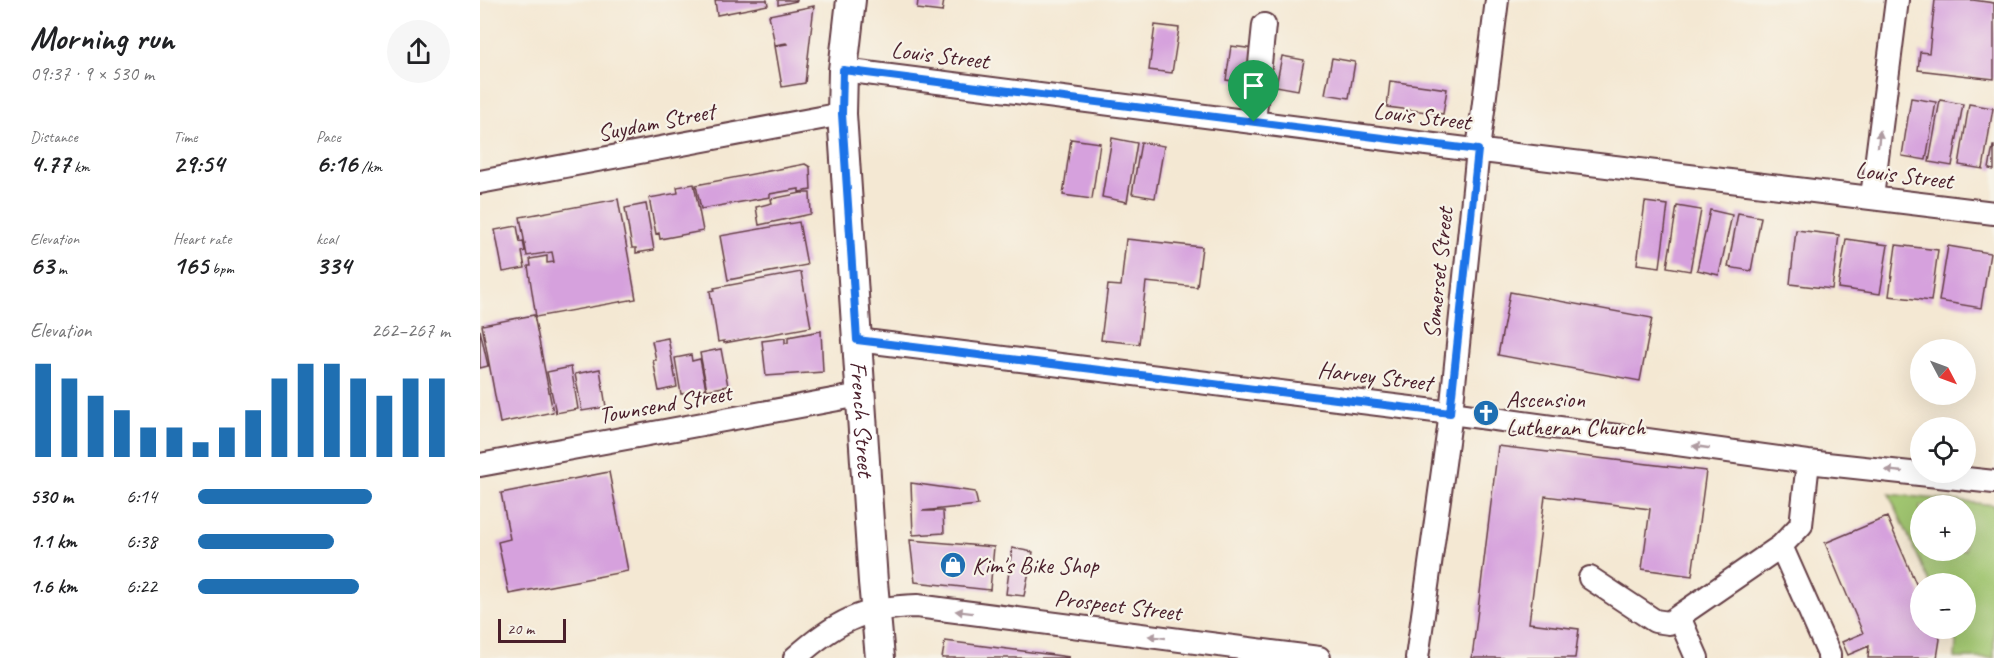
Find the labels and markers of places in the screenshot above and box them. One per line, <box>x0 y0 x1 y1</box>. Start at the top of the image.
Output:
pin <box>1228 60 1279 122</box>
place label: Ascension Lutheran Church <box>1506 384 1646 442</box>
church icon: Ascension Lutheran Church <box>1471 398 1501 428</box>
shop icon: Kim's Bike Shop <box>938 550 968 580</box>
place label: Kim's Bike Shop <box>972 550 1100 580</box>

